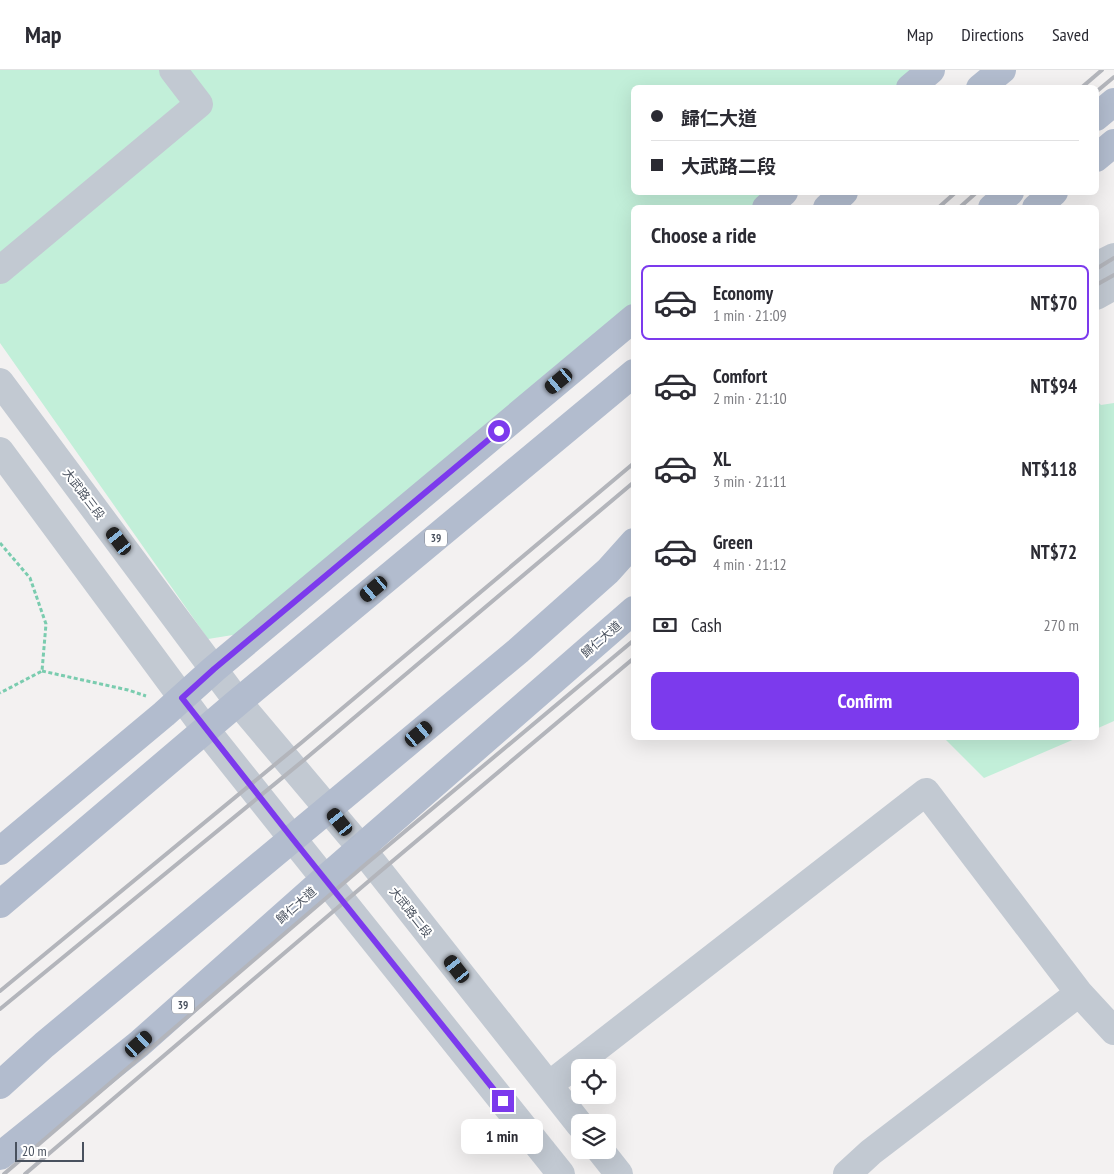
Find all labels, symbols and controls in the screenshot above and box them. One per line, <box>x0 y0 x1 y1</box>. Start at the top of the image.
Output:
text: Map <box>25 19 62 50</box>
text: Map <box>907 23 933 46</box>
text: Directions <box>961 23 1024 46</box>
text: Saved <box>1052 23 1089 46</box>
text: 歸仁大道 <box>681 106 757 130</box>
text: 大武路二段 <box>681 154 776 178</box>
text: Choose a ride <box>651 221 756 249</box>
icon: car <box>653 280 698 325</box>
text: Economy <box>713 281 773 305</box>
text: NT$70 <box>1030 291 1077 315</box>
text: 1 min · 21:09 <box>713 305 787 325</box>
icon: car <box>653 363 698 408</box>
text: Comfort <box>713 364 767 388</box>
car <box>542 366 575 396</box>
text: NT$94 <box>1030 374 1077 398</box>
text: 2 min · 21:10 <box>713 388 787 408</box>
route start <box>488 420 510 442</box>
icon: car <box>653 446 698 491</box>
text: XL <box>713 447 731 471</box>
text: NT$118 <box>1021 457 1077 481</box>
street label: 大武路三段 <box>60 466 108 522</box>
text: 3 min · 21:11 <box>713 471 787 491</box>
car <box>103 525 134 557</box>
road number: 39 <box>425 529 447 546</box>
icon: car <box>653 529 698 574</box>
text: Green <box>713 530 753 554</box>
text: NT$72 <box>1030 540 1077 564</box>
text: 4 min · 21:12 <box>713 554 787 574</box>
car <box>357 574 390 604</box>
icon: cash <box>651 611 679 639</box>
text: Cash <box>691 613 722 637</box>
text: 270 m <box>1044 615 1079 635</box>
street label: 歸仁大道 <box>578 618 624 660</box>
button: Confirm <box>651 672 1079 730</box>
car <box>402 719 435 749</box>
car <box>324 806 355 838</box>
street label: 歸仁大道 <box>273 884 319 926</box>
street label: 大武路二段 <box>387 884 435 940</box>
car <box>441 953 472 985</box>
road number: 39 <box>172 996 194 1014</box>
car <box>122 1028 155 1060</box>
map controls <box>571 1059 616 1159</box>
button: locate <box>571 1059 616 1104</box>
route end <box>492 1090 514 1112</box>
button: layers <box>571 1114 616 1159</box>
callout: 1 min <box>462 1118 544 1154</box>
text: 1 min <box>486 1126 518 1146</box>
scale bar <box>15 1139 84 1162</box>
text: 20 m <box>22 1142 47 1160</box>

